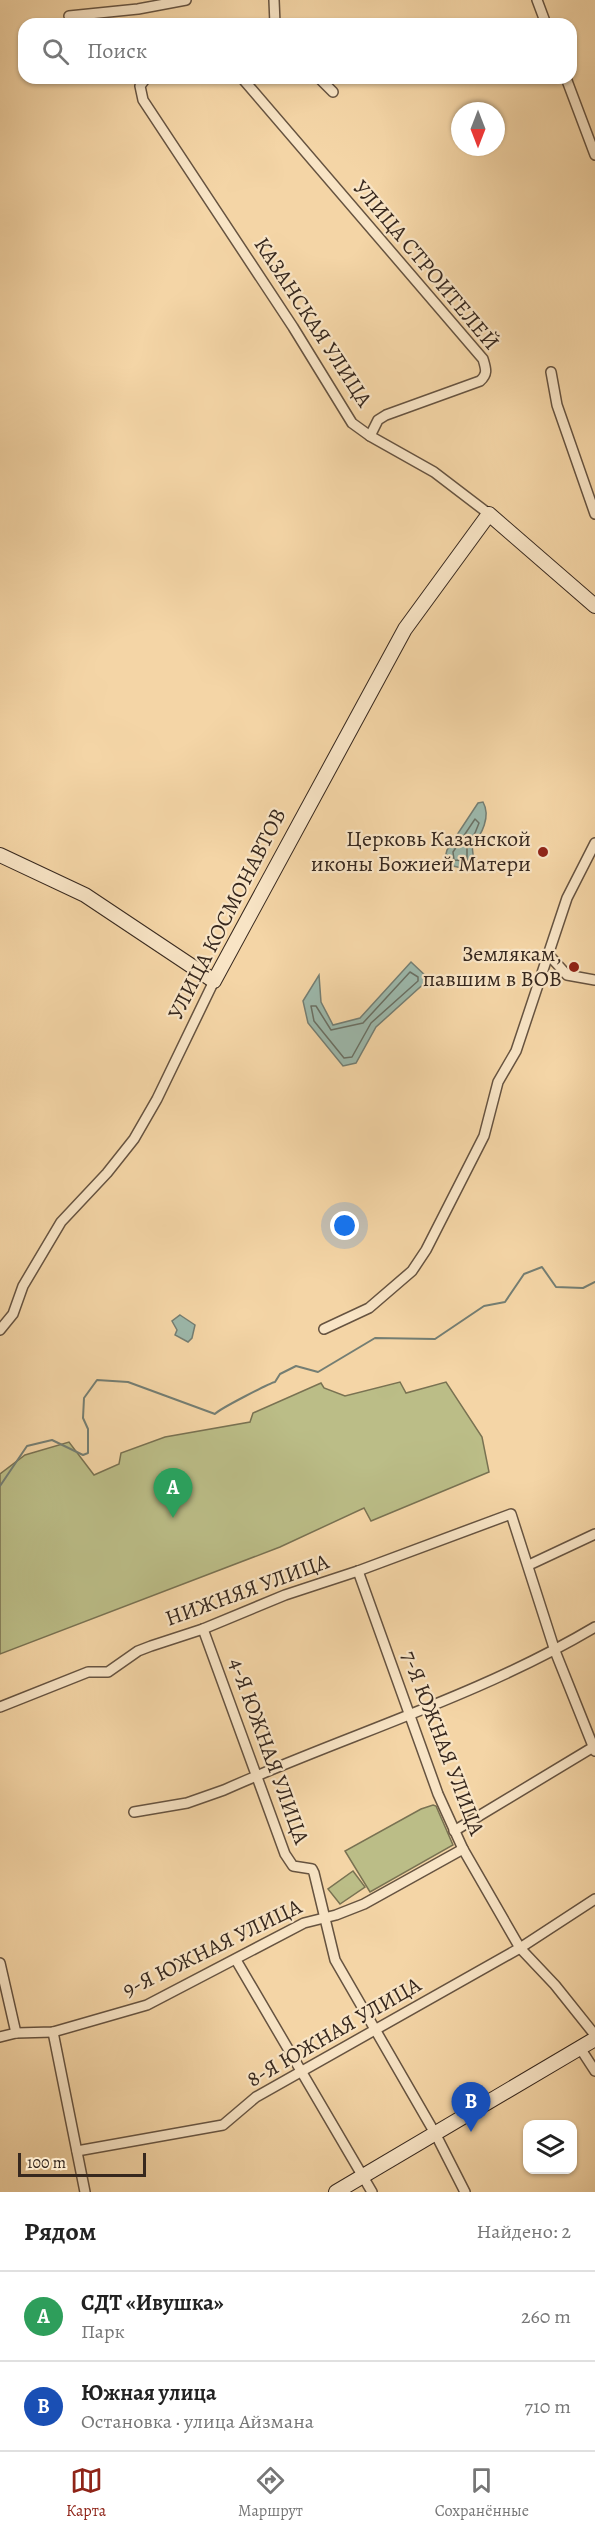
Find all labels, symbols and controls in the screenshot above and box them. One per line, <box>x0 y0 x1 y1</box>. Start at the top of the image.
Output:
search box <box>18 18 577 84</box>
icon: search <box>39 35 72 68</box>
text: Поиск <box>87 36 147 66</box>
north arrow <box>451 102 505 156</box>
street label: УЛИЦА СТРОИТЕЛЕЙ <box>346 173 506 357</box>
street label: КАЗАНСКАЯ УЛИЦА <box>247 231 380 414</box>
street label: УЛИЦА КОСМОНАВТОВ <box>161 803 293 1025</box>
place label: Церковь Казанской иконы Божией Матери <box>311 824 531 879</box>
marker: Церковь Казанской иконы Божией Матери <box>536 845 550 859</box>
place label: Землякам, павшим в ВОВ <box>423 939 562 994</box>
marker: Землякам, павшим в ВОВ <box>567 960 581 974</box>
your location <box>330 1211 359 1240</box>
pin: A <box>154 1468 192 1518</box>
street label: НИЖНЯЯ УЛИЦА <box>161 1546 334 1634</box>
street label: 7-Я ЮЖНАЯ УЛИЦА <box>394 1646 492 1841</box>
street label: 4-Я ЮЖНАЯ УЛИЦА <box>221 1654 317 1849</box>
street label: 9-Я ЮЖНАЯ УЛИЦА <box>117 1891 308 2004</box>
street label: 8-Я ЮЖНАЯ УЛИЦА <box>241 1969 428 2094</box>
pin: B <box>452 2082 490 2132</box>
map controls <box>523 2120 577 2174</box>
button: layers <box>523 2120 577 2174</box>
scale bar <box>18 2150 146 2178</box>
text: 100 m <box>27 2152 66 2174</box>
text: Рядом <box>24 2214 96 2249</box>
text: Найдено: 2 <box>476 2218 571 2245</box>
text: СДТ «Ивушка» <box>81 2288 224 2318</box>
text: A <box>37 2303 50 2330</box>
text: 260 m <box>521 2303 571 2330</box>
text: Парк <box>81 2318 125 2345</box>
text: Южная улица <box>81 2378 216 2408</box>
text: B <box>37 2393 50 2420</box>
text: 710 m <box>525 2393 571 2420</box>
text: Остановка · улица Айзмана <box>81 2408 314 2435</box>
tab: Карта <box>66 2464 106 2522</box>
tab: Маршрут <box>238 2464 303 2522</box>
tab: Сохранённые <box>435 2464 529 2522</box>

